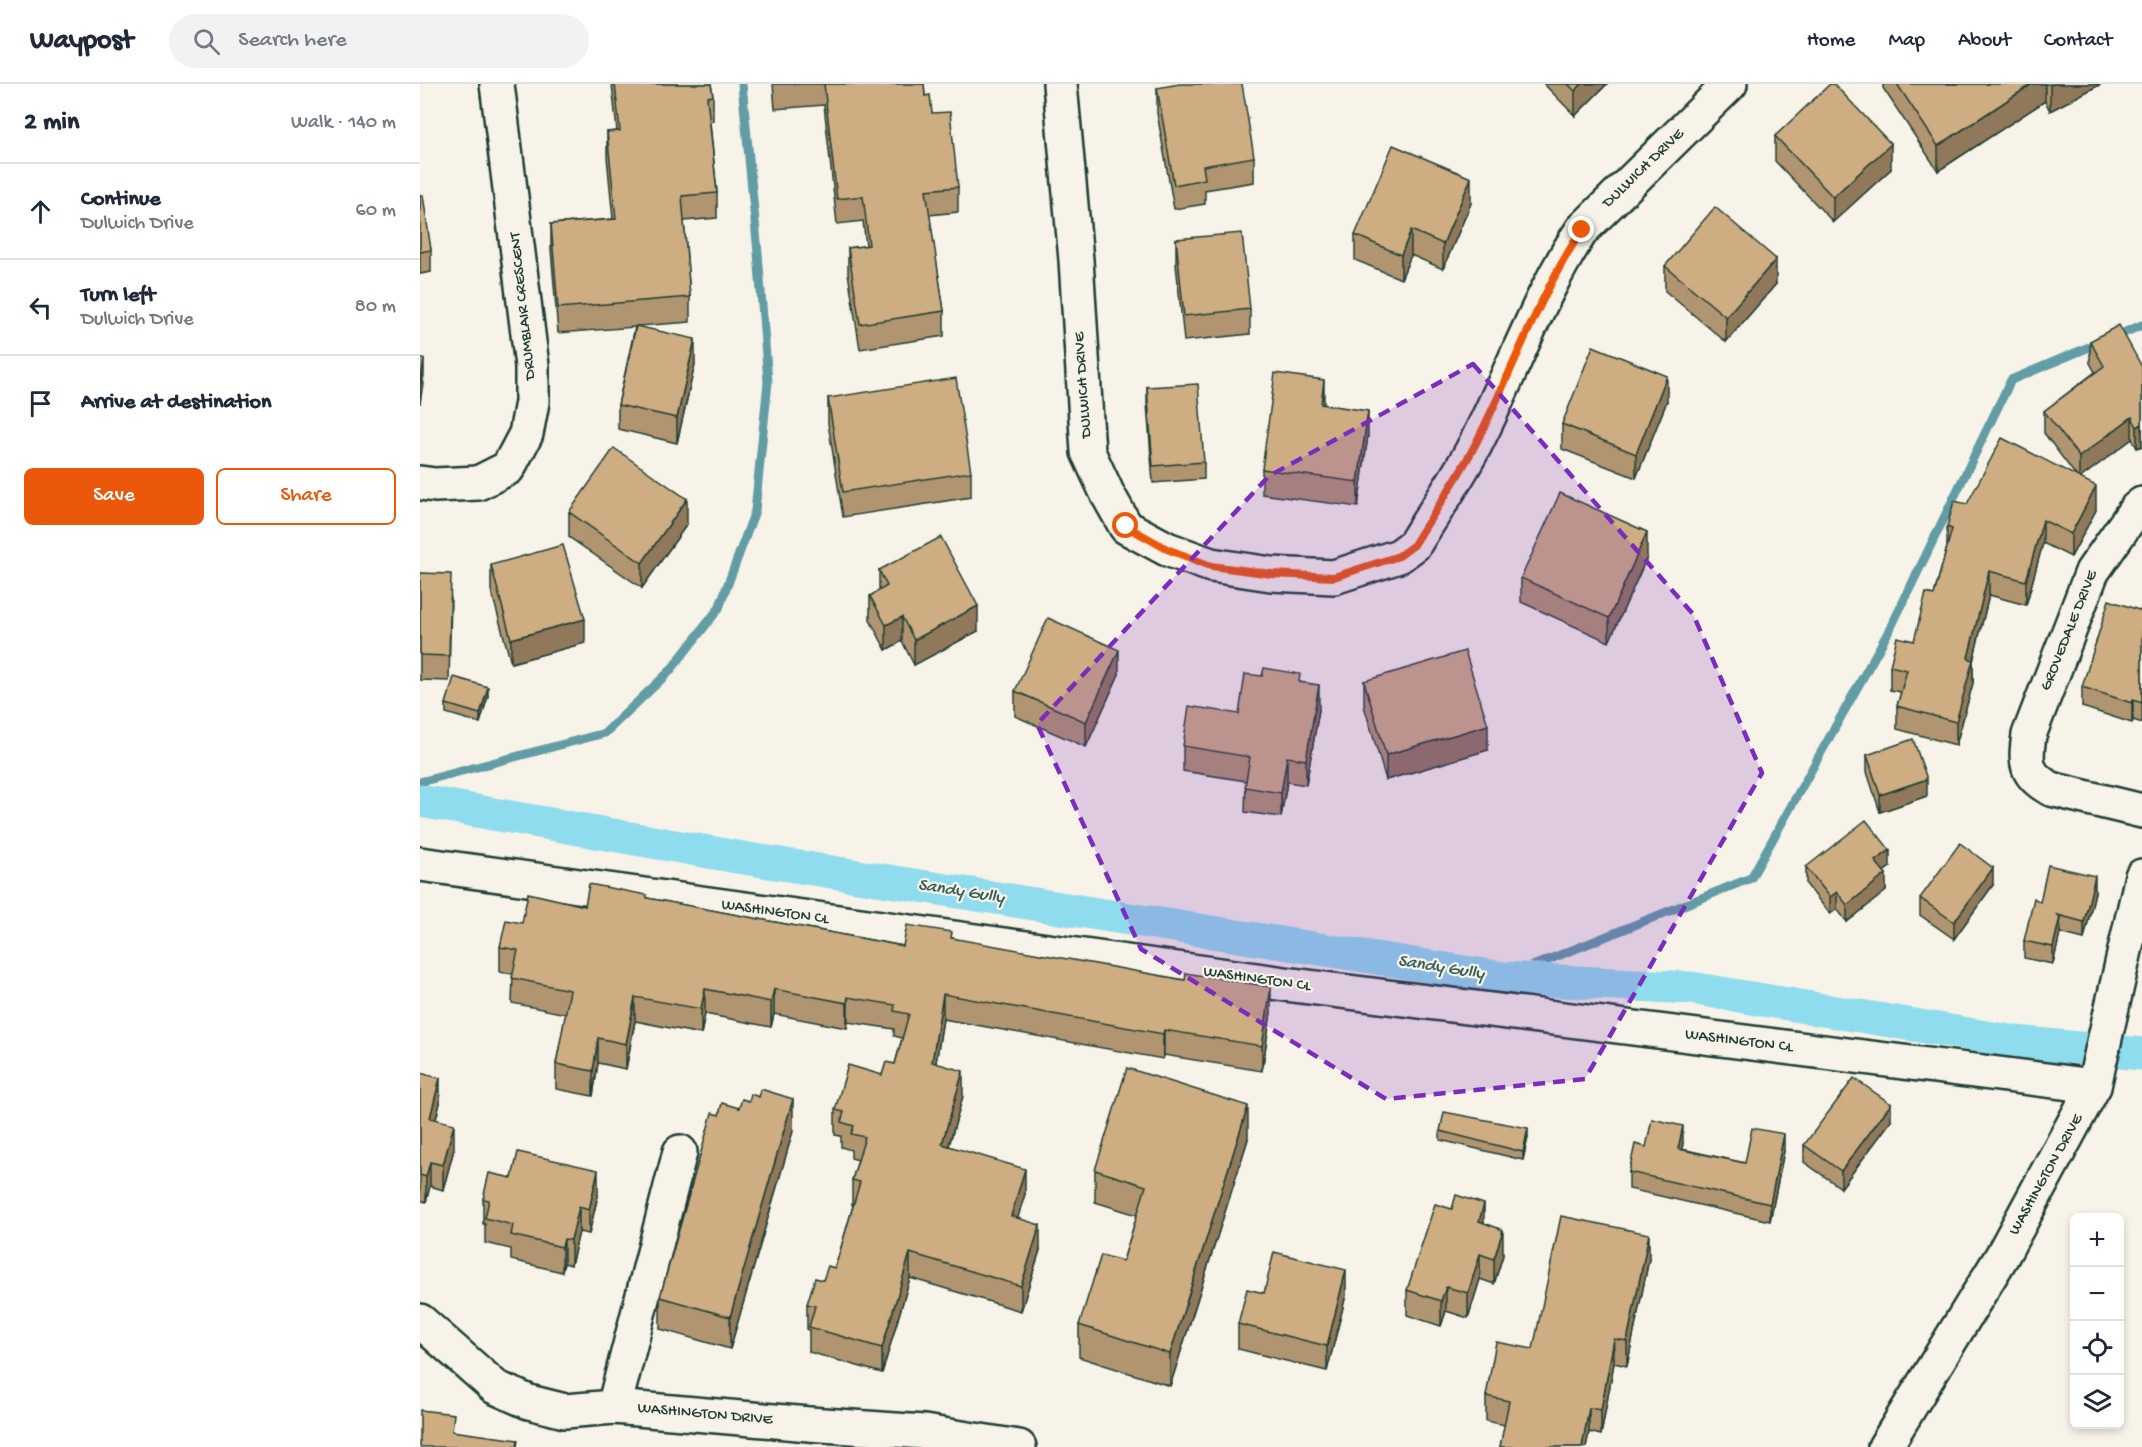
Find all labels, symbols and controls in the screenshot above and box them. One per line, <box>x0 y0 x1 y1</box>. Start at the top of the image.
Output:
search box <box>169 14 589 68</box>
text: Waypost <box>30 25 133 58</box>
icon: search <box>190 25 223 58</box>
text: Search here <box>238 28 347 54</box>
text: Home <box>1807 29 1855 54</box>
text: Map <box>1888 29 1925 54</box>
text: About <box>1958 29 2011 54</box>
text: Contact <box>2044 29 2112 54</box>
text: 2 min <box>24 108 79 139</box>
text: Walk · 140 m <box>291 112 396 135</box>
street label: DULWICH DRIVE <box>1599 125 1689 213</box>
text: Continue <box>81 187 161 213</box>
icon: ahead <box>24 195 57 228</box>
text: 60 m <box>356 200 396 223</box>
text: Dulwich Drive <box>81 213 194 236</box>
route end <box>1568 216 1594 242</box>
street label: DRUMBLAIR CRESCENT <box>507 230 541 382</box>
text: Turn left <box>81 283 155 309</box>
icon: left <box>24 291 57 324</box>
text: 80 m <box>355 296 396 319</box>
text: Dulwich Drive <box>81 309 194 332</box>
street label: DULWICH DRIVE <box>1071 330 1097 440</box>
icon: arrive <box>24 387 57 420</box>
text: Arrive at destination <box>81 390 271 416</box>
button: Save <box>24 468 204 525</box>
button: Share <box>216 468 396 525</box>
route start <box>1112 512 1138 538</box>
street label: GROVEDALE DRIVE <box>2037 567 2103 694</box>
water label: Sandy Gully <box>916 875 1007 909</box>
street label: WASHINGTON CL <box>720 896 831 930</box>
water label: Sandy Gully <box>1396 951 1487 985</box>
street label: WASHINGTON CL <box>1202 963 1313 997</box>
street label: WASHINGTON CL <box>1684 1026 1795 1058</box>
street label: WASHINGTON DRIVE <box>2006 1110 2089 1239</box>
map controls <box>2070 1213 2124 1429</box>
button: + <box>2070 1213 2124 1267</box>
button: − <box>2070 1267 2124 1321</box>
button: locate <box>2070 1321 2124 1375</box>
button: layers <box>2070 1375 2124 1429</box>
street label: WASHINGTON DRIVE <box>637 1400 774 1430</box>

